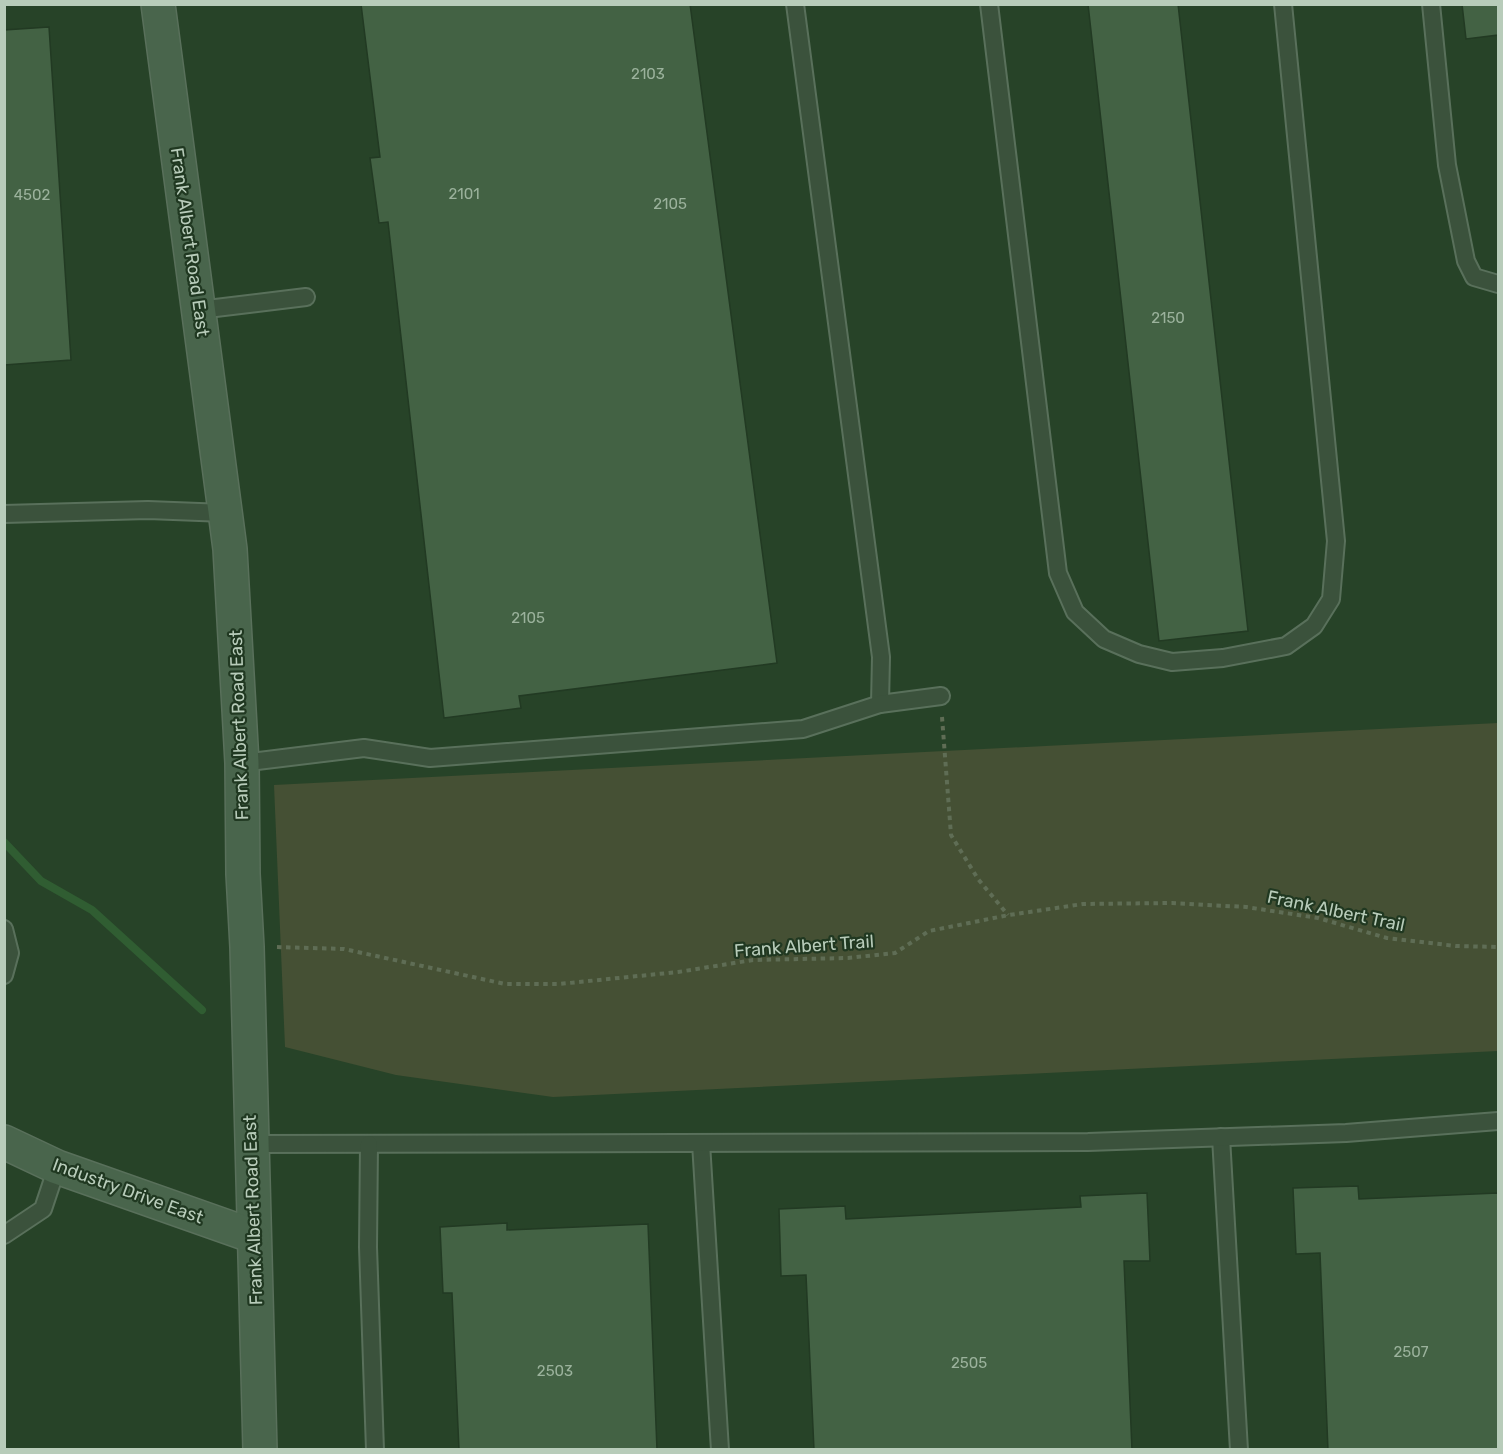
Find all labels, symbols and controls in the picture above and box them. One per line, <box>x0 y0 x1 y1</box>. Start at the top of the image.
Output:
house number: 2103 <box>631 65 665 83</box>
street label: Frank Albert Road East <box>166 146 214 338</box>
house number: 2101 <box>448 185 480 203</box>
house number: 4502 <box>14 186 50 204</box>
house number: 2105 <box>653 195 687 213</box>
house number: 2150 <box>1151 309 1185 327</box>
house number: 2105 <box>511 609 545 627</box>
street label: Frank Albert Road East <box>225 629 253 821</box>
street label: Frank Albert Trail <box>1265 886 1407 936</box>
street label: Frank Albert Trail <box>733 930 875 962</box>
street label: Frank Albert Road East <box>239 1114 267 1306</box>
street label: Industry Drive East <box>50 1153 206 1229</box>
house number: 2507 <box>1394 1343 1429 1361</box>
house number: 2505 <box>951 1354 987 1372</box>
house number: 2503 <box>537 1362 573 1380</box>

